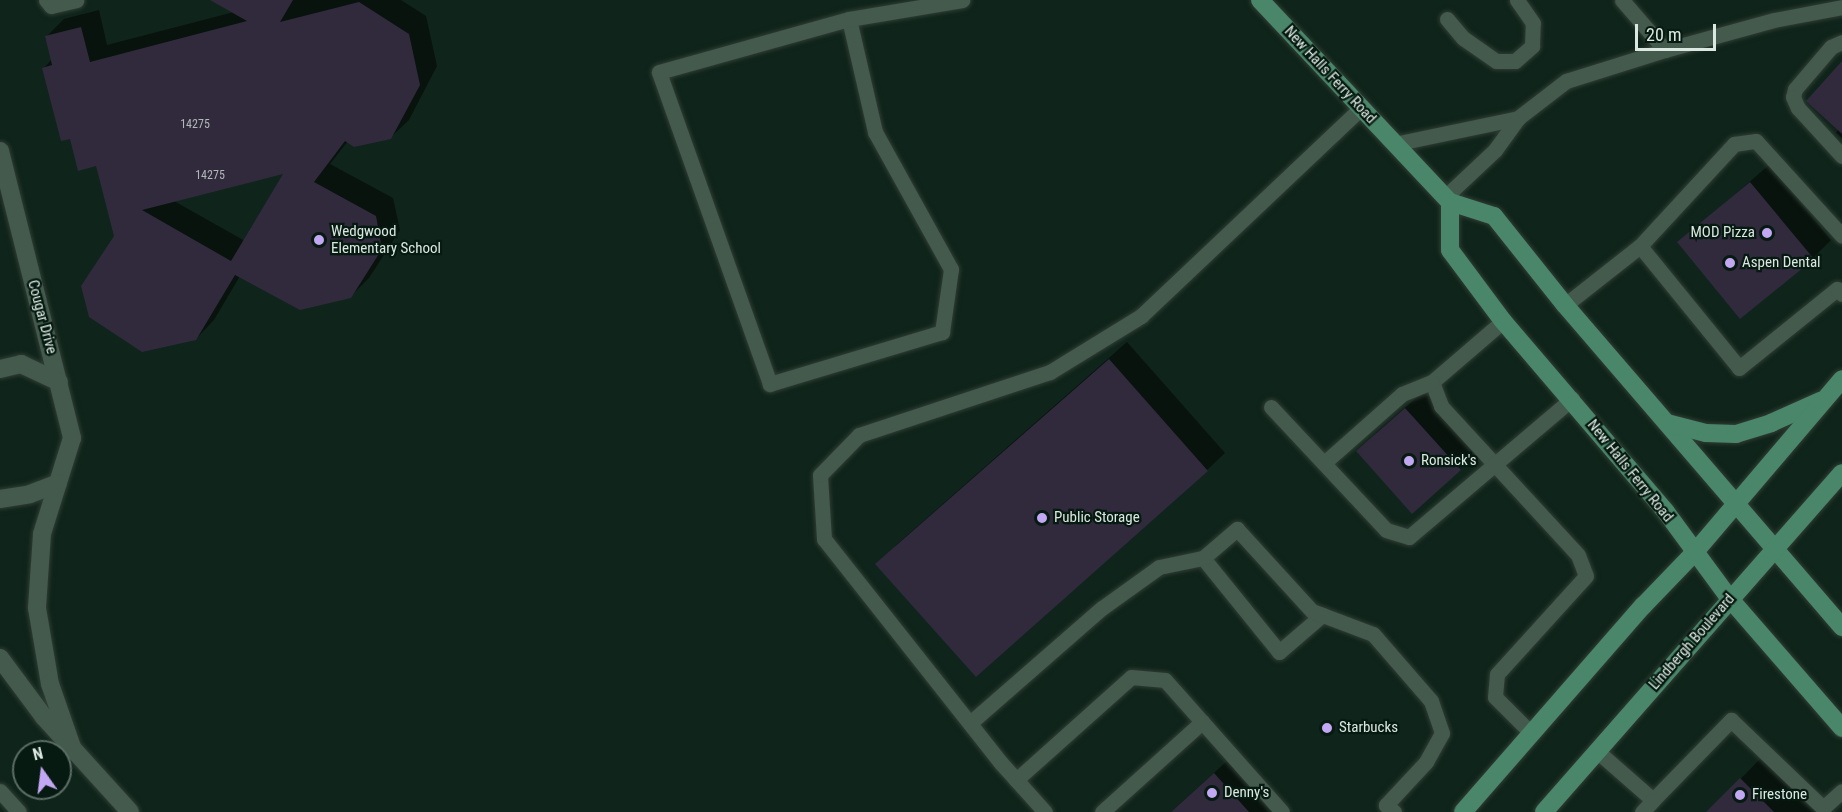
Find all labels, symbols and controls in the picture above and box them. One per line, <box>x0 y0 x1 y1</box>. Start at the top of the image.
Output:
scale bar <box>1638 12 1719 50</box>
street label: New Halls Ferry Road <box>1280 23 1380 127</box>
text: 20 m <box>1646 24 1681 45</box>
house number: 14275 <box>180 118 210 132</box>
house number: 14275 <box>195 169 225 183</box>
place label: Wedgwood Elementary School <box>331 222 441 257</box>
place label: MOD Pizza <box>1691 224 1755 242</box>
marker: MOD Pizza <box>1760 226 1774 240</box>
marker: Wedgwood Elementary School <box>312 233 326 247</box>
place label: Aspen Dental <box>1742 254 1821 272</box>
marker: Aspen Dental <box>1723 256 1737 270</box>
street label: Cougar Drive <box>23 278 61 356</box>
street label: New Halls Ferry Road <box>1583 416 1677 526</box>
place label: Ronsick's <box>1421 452 1477 470</box>
marker: Ronsick's <box>1402 454 1416 468</box>
place label: Public Storage <box>1054 509 1140 527</box>
marker: Public Storage <box>1035 511 1049 525</box>
street label: Lindbergh Boulevard <box>1646 590 1738 694</box>
place label: Starbucks <box>1339 719 1398 737</box>
marker: Starbucks <box>1320 721 1334 735</box>
north arrow <box>12 740 72 800</box>
text: N <box>31 744 45 764</box>
place label: Denny's <box>1224 784 1269 802</box>
marker: Denny's <box>1205 786 1219 800</box>
place label: Firestone <box>1752 786 1807 804</box>
marker: Firestone <box>1733 788 1747 802</box>

